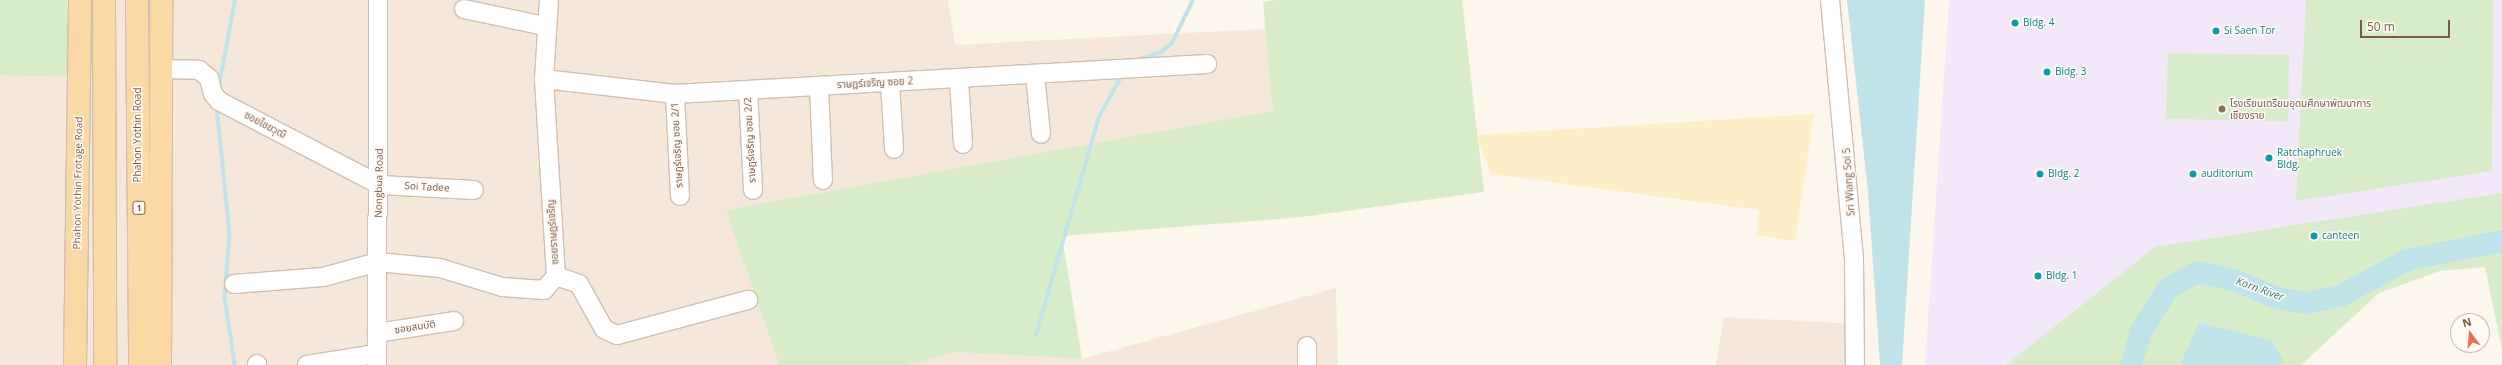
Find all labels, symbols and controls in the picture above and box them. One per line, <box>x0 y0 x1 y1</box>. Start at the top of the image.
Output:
scale bar <box>2362 12 2452 38</box>
place label: Bldg. 4 <box>2023 17 2054 29</box>
marker: Bldg. 4 <box>2010 18 2020 28</box>
text: 50 m <box>2367 18 2395 35</box>
place label: Si Saen Tor <box>2224 25 2276 37</box>
marker: Si Saen Tor <box>2211 26 2221 36</box>
place label: Bldg. 3 <box>2055 66 2086 78</box>
marker: Bldg. 3 <box>2042 67 2052 77</box>
street label: ราษฎร์เจริญ ซอย 2 <box>837 75 913 91</box>
street label: Phahon Yothin Road <box>132 87 144 183</box>
street label: ราษฎร์เจริญ ซอย 2/2 <box>742 97 758 183</box>
place label: โรงเรียนเตรียมอุดมศึกษาพัฒนาการ เชียงราย <box>2230 97 2371 120</box>
street label: ราษฎร์เจริญ ซอย 2/1 <box>669 102 685 188</box>
marker: โรงเรียนเตรียมอุดมศึกษาพัฒนาการ เชียงราย <box>2217 104 2227 114</box>
street label: ซอยไชยวุฒิ <box>242 109 288 141</box>
street label: Phahon Yothin Frotage Road <box>71 116 85 250</box>
place label: Ratchaphruek Bldg. <box>2277 146 2342 170</box>
street label: Sri Wiang Soi 5 <box>1841 147 1857 217</box>
street label: Nongbua Road <box>372 148 386 218</box>
marker: Ratchaphruek Bldg. <box>2264 153 2274 163</box>
place label: Bldg. 2 <box>2048 168 2079 180</box>
place label: auditorium <box>2201 168 2253 180</box>
marker: Bldg. 2 <box>2035 169 2045 179</box>
marker: auditorium <box>2188 169 2198 179</box>
street label: Soi Tadee <box>404 180 450 194</box>
street label: ซอยราษฎร์เจริญ <box>545 199 561 265</box>
road number: 1 <box>132 201 146 215</box>
place label: canteen <box>2322 230 2359 242</box>
marker: canteen <box>2309 231 2319 241</box>
place label: Bldg. 1 <box>2046 270 2077 282</box>
marker: Bldg. 1 <box>2033 271 2043 281</box>
water label: Korn River <box>2234 274 2286 304</box>
north arrow <box>2450 313 2490 353</box>
text: N <box>2460 314 2473 330</box>
street label: ซอยสมบัติ <box>394 318 436 336</box>

